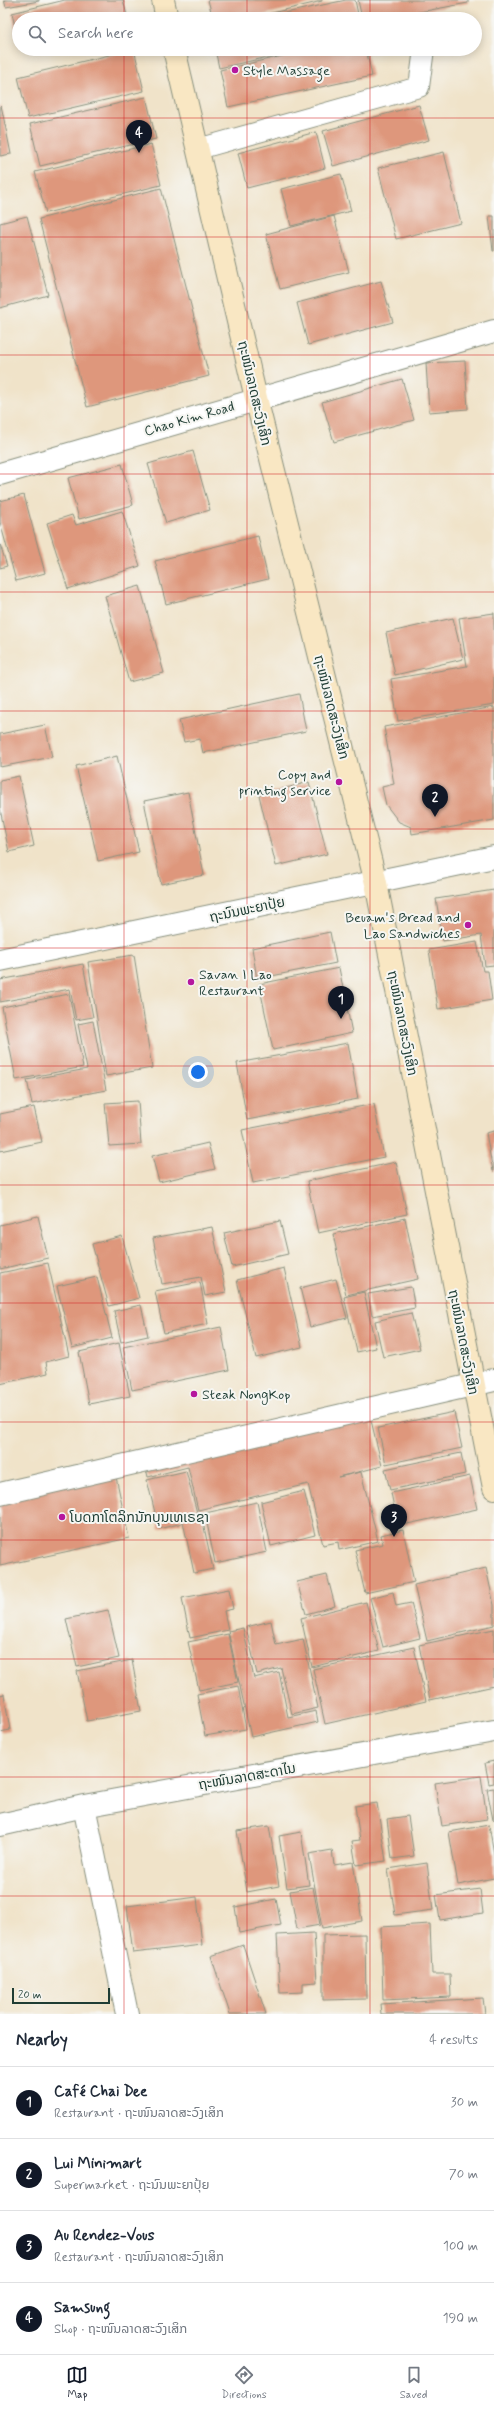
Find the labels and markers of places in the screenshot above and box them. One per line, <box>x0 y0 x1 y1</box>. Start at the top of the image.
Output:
place label: Style Massage <box>243 62 330 82</box>
marker: Style Massage <box>230 65 240 75</box>
pin: 4 <box>126 120 152 153</box>
place label: Copy and printing service <box>239 766 331 802</box>
marker: Copy and printing service <box>334 777 344 787</box>
pin: 2 <box>422 784 448 817</box>
place label: Beuam's Bread and Lao Sandwiches <box>345 909 460 943</box>
marker: Beuam's Bread and Lao Sandwiches <box>463 920 473 930</box>
place label: Savan I Lao Restaurant <box>199 966 272 1000</box>
marker: Savan I Lao Restaurant <box>186 977 196 987</box>
pin: 1 <box>328 986 354 1019</box>
place label: Steak NongKop <box>202 1386 290 1405</box>
marker: Steak NongKop <box>189 1389 199 1399</box>
pin: 3 <box>381 1504 407 1537</box>
place label: ໂບດກາໂຕລິກນັກບຸນເທເຣຊາ <box>69 1509 209 1527</box>
marker: ໂບດກາໂຕລິກນັກບຸນເທເຣຊາ <box>57 1512 67 1522</box>

